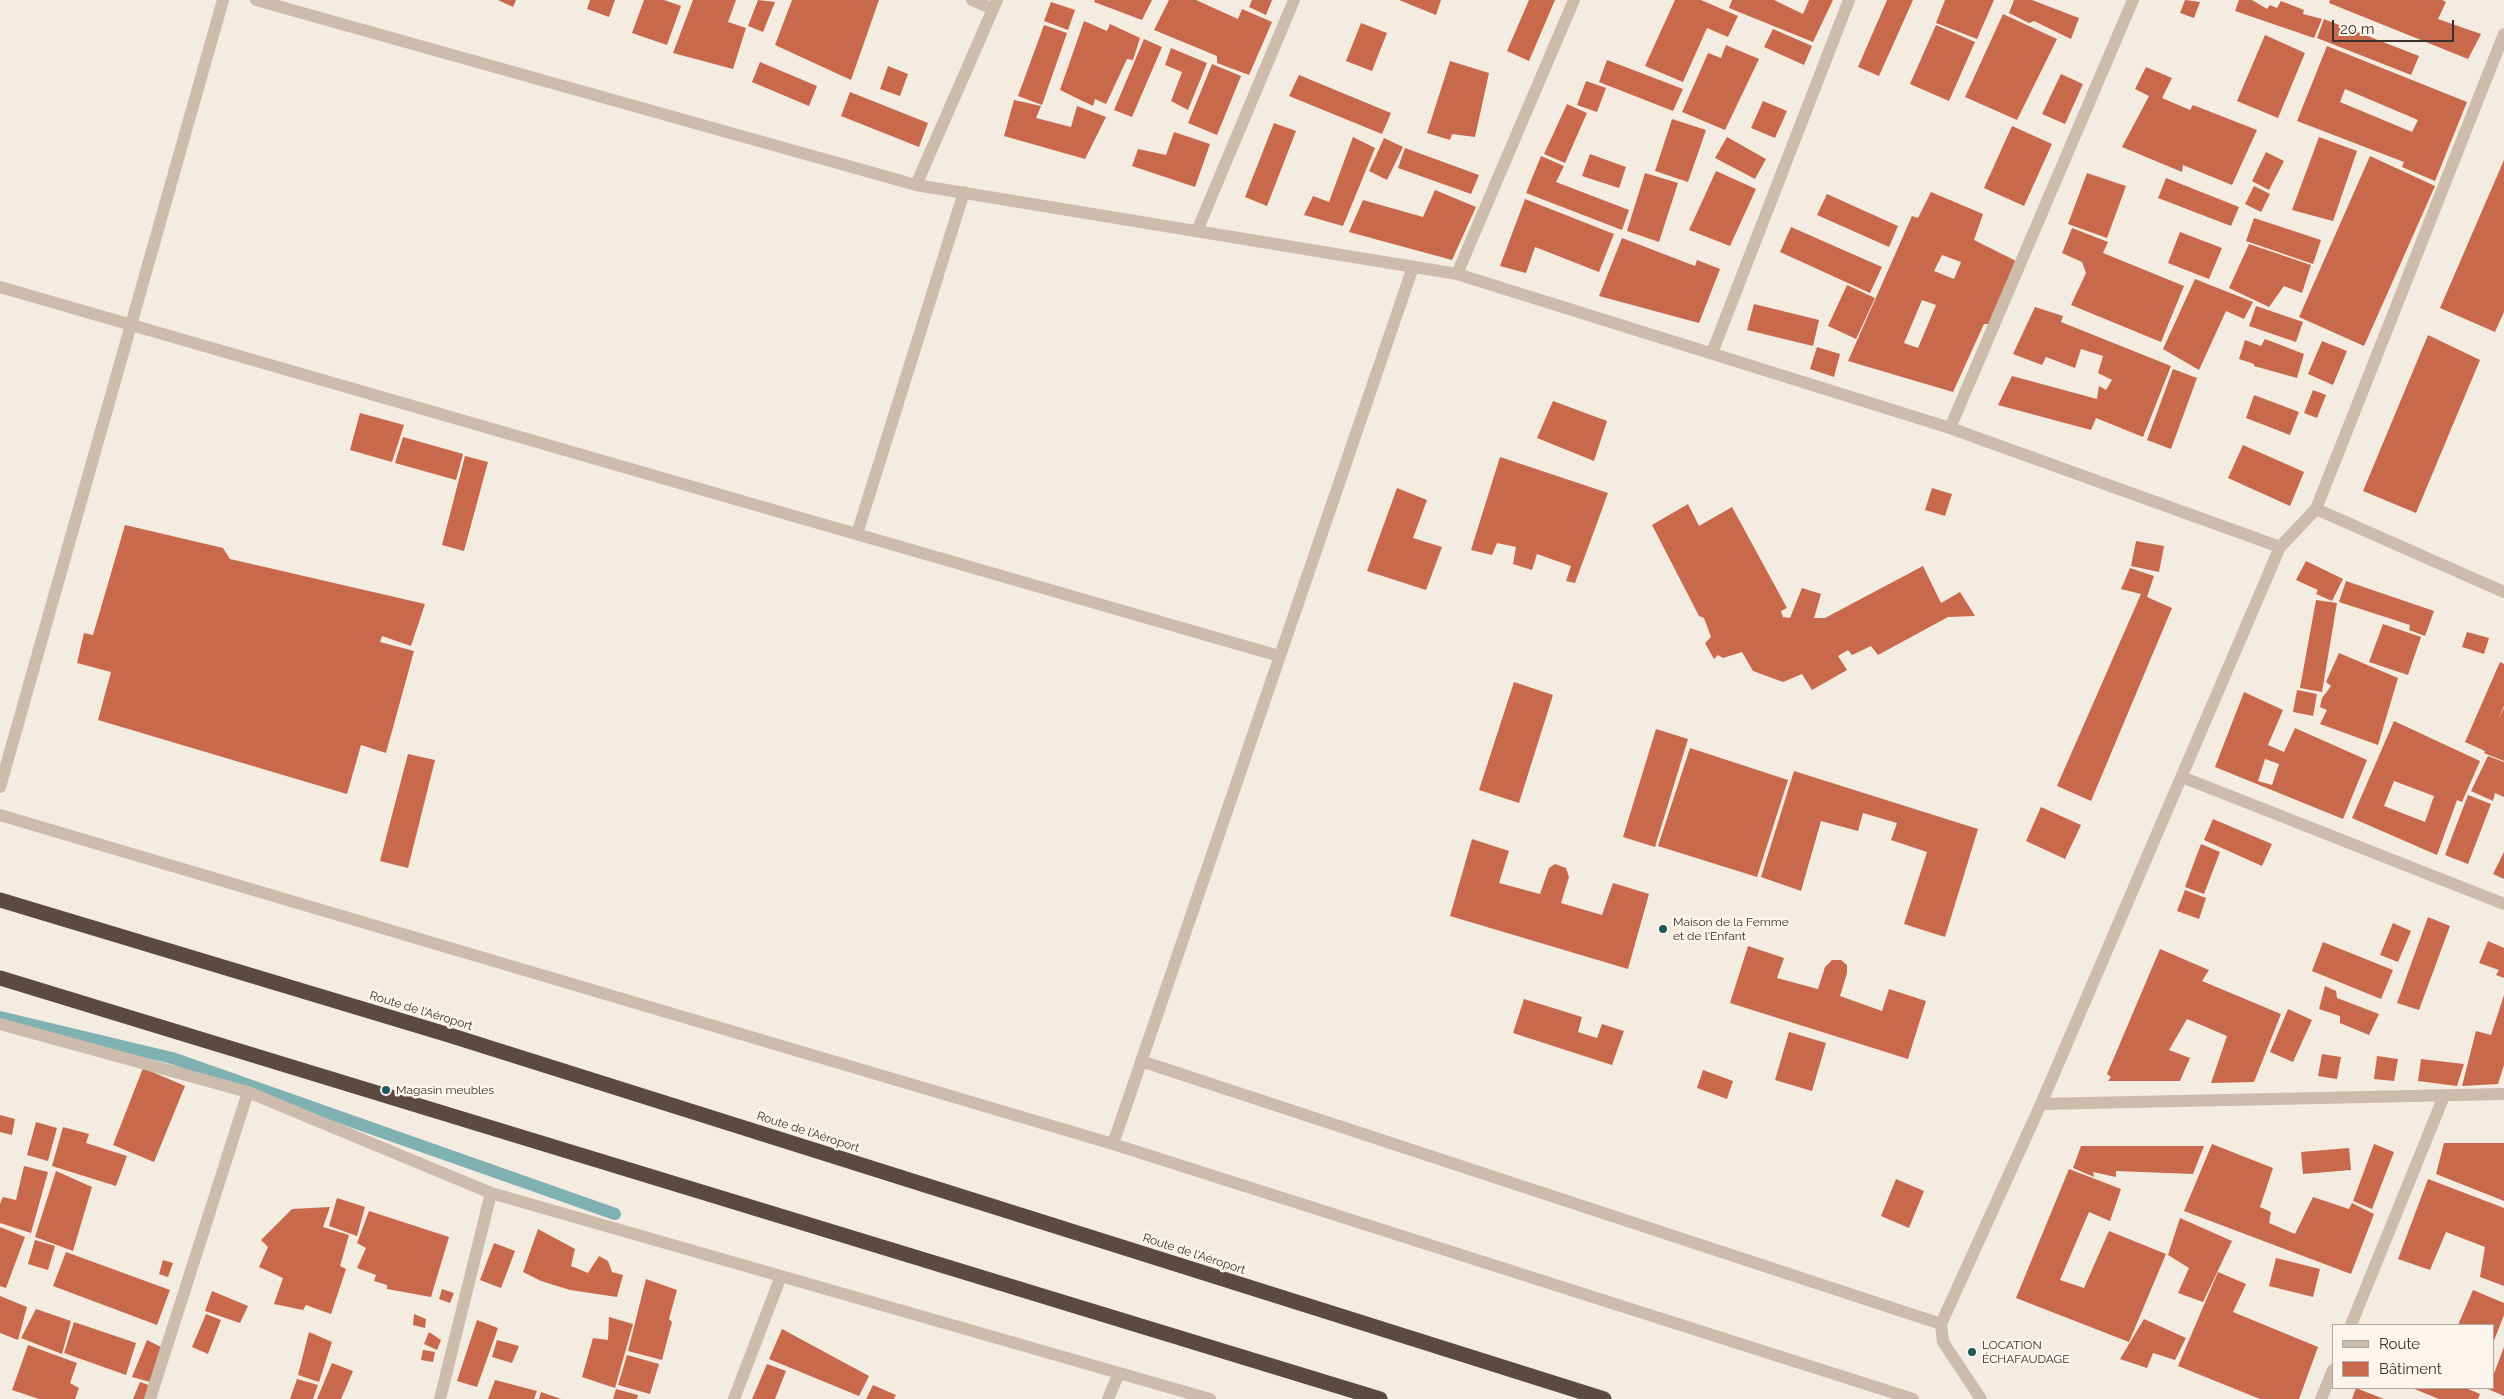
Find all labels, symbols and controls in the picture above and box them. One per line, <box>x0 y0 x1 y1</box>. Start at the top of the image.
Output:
scale bar <box>2334 10 2456 42</box>
text: 20 m <box>2340 20 2375 38</box>
place label: Maison de la Femme et de l'Enfant <box>1673 915 1789 943</box>
marker: Maison de la Femme et de l'Enfant <box>1657 923 1669 935</box>
street label: Route de l'Aéroport <box>368 988 474 1034</box>
place label: Magasin meubles <box>396 1083 494 1097</box>
marker: Magasin meubles <box>380 1084 392 1096</box>
street label: Route de l'Aéroport <box>755 1109 861 1155</box>
street label: Route de l'Aéroport <box>1141 1231 1247 1277</box>
legend <box>2332 1324 2494 1389</box>
text: Route <box>2379 1335 2420 1353</box>
place label: LOCATION ÉCHAFAUDAGE <box>1982 1338 2069 1366</box>
marker: LOCATION ÉCHAFAUDAGE <box>1966 1346 1978 1358</box>
text: Bâtiment <box>2379 1360 2442 1378</box>

